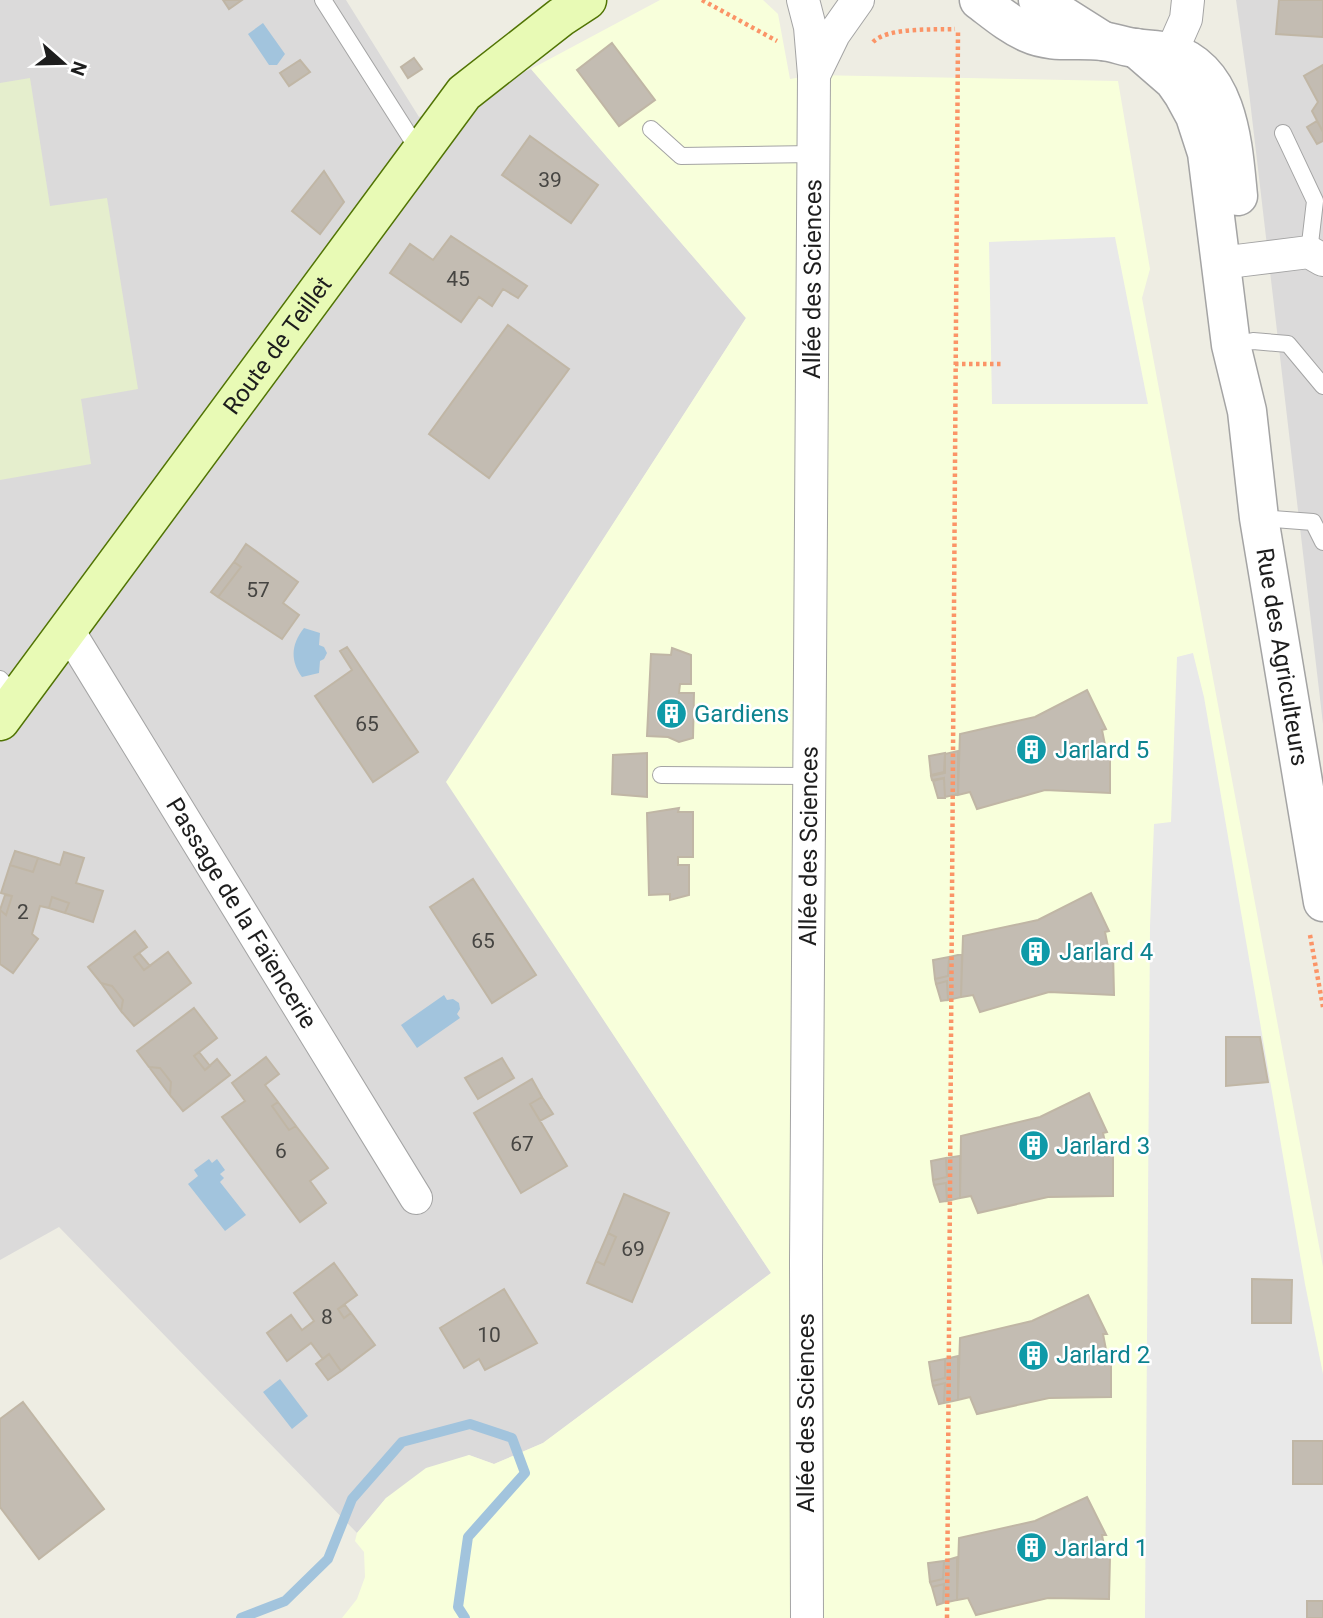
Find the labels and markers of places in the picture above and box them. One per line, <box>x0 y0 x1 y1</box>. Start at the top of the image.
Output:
building icon: Gardiens <box>654 697 688 731</box>
place label: Gardiens <box>694 700 789 728</box>
building icon: Jarlard 5 <box>1015 733 1049 767</box>
place label: Jarlard 5 <box>1055 736 1149 764</box>
building icon: Jarlard 4 <box>1019 935 1053 969</box>
place label: Jarlard 4 <box>1059 938 1153 966</box>
building icon: Jarlard 3 <box>1016 1129 1050 1163</box>
place label: Jarlard 3 <box>1056 1132 1150 1160</box>
building icon: Jarlard 2 <box>1016 1338 1050 1372</box>
place label: Jarlard 2 <box>1056 1341 1150 1369</box>
building icon: Jarlard 1 <box>1014 1531 1048 1565</box>
place label: Jarlard 1 <box>1054 1534 1148 1562</box>

